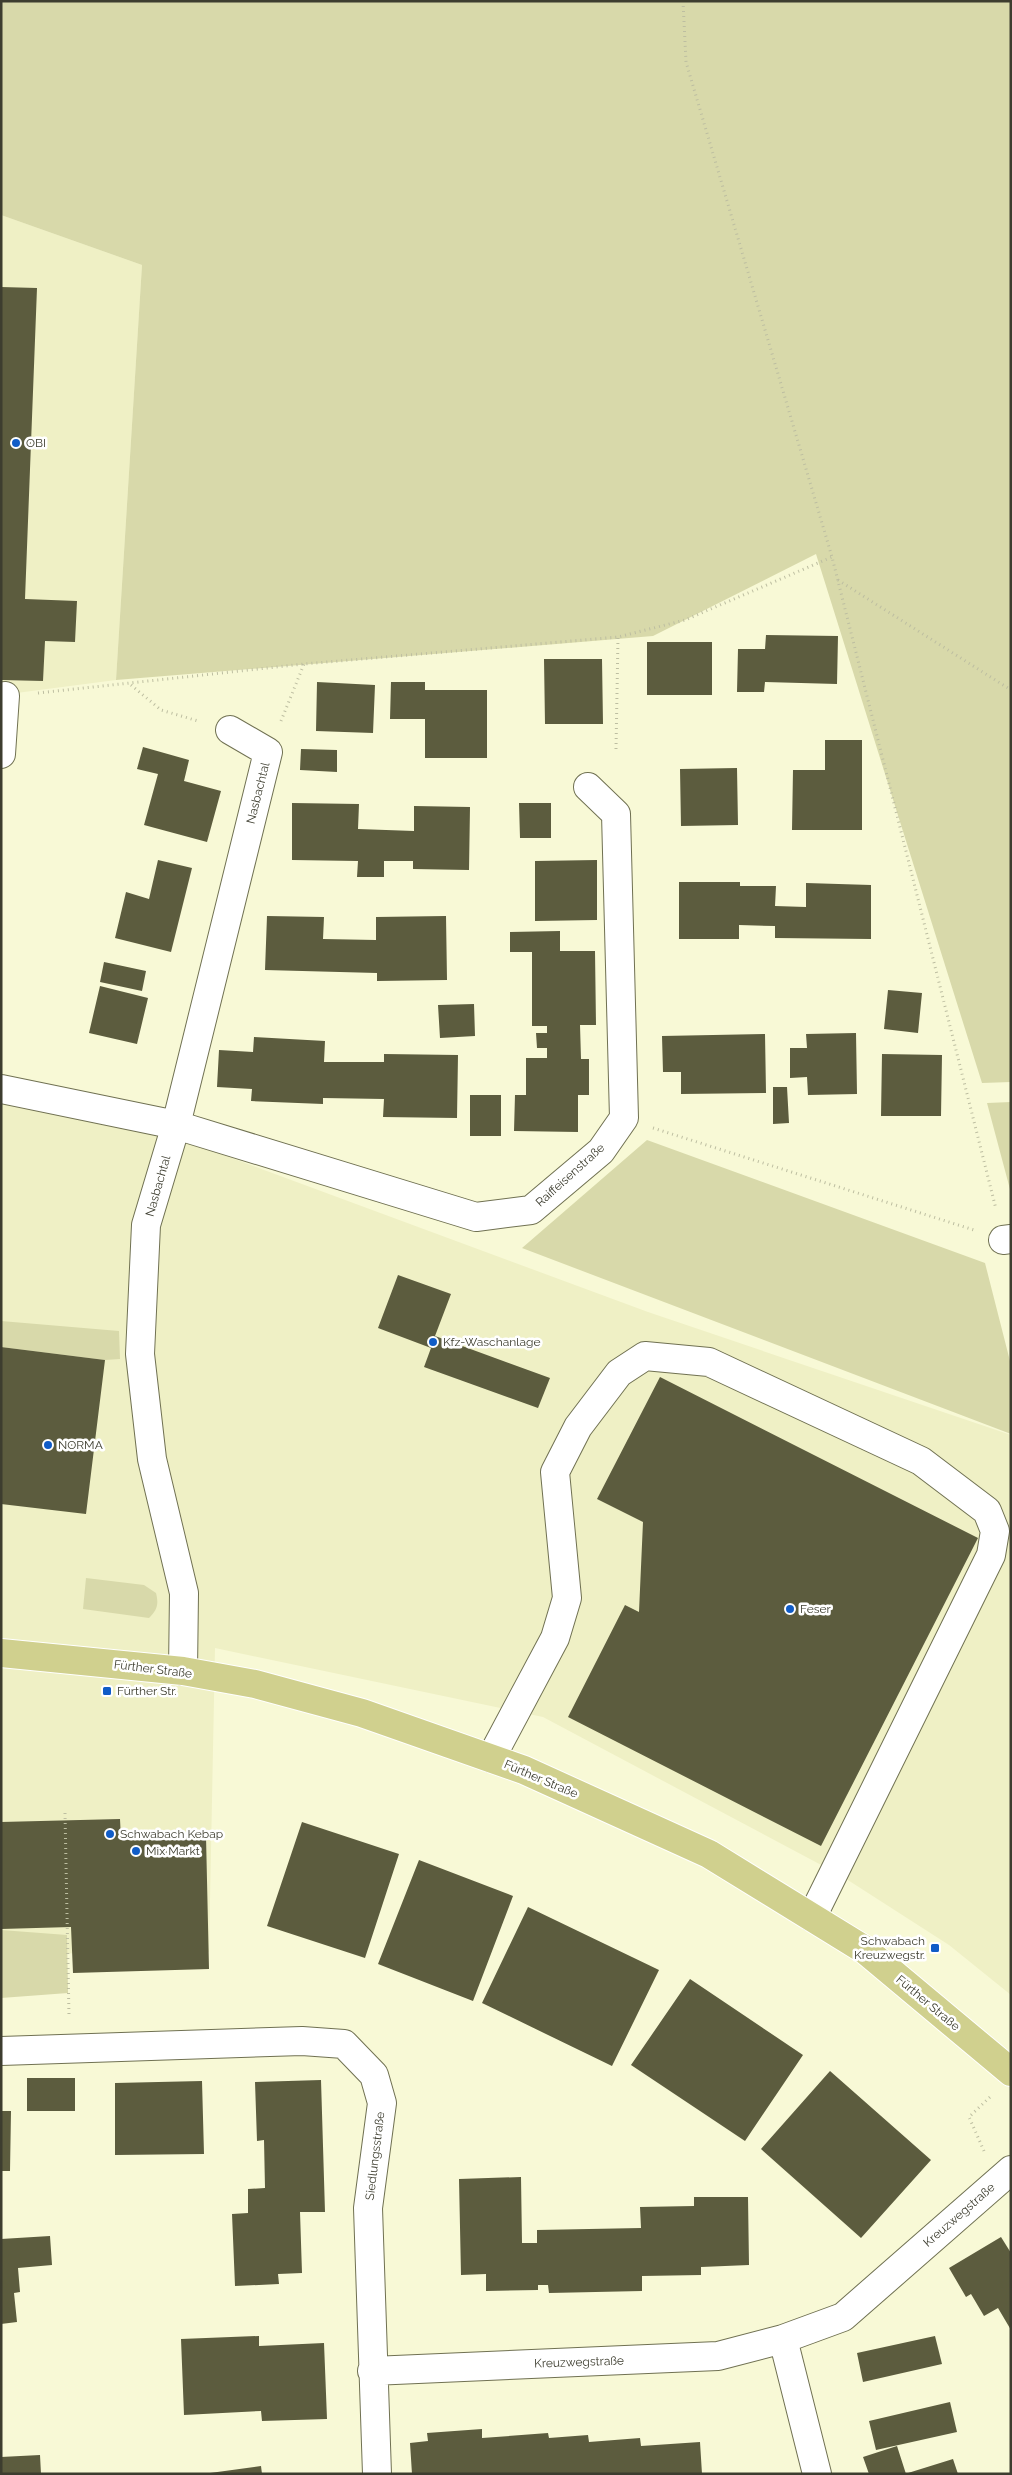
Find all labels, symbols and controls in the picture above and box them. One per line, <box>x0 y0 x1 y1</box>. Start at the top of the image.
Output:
place label: OBI <box>26 436 46 450</box>
marker: OBI <box>10 437 22 449</box>
street label: Nasbachtal <box>244 760 273 825</box>
street label: Raiffeisenstraße <box>533 1141 607 1209</box>
street label: Nasbachtal <box>143 1153 174 1218</box>
place label: Kfz-Waschanlage <box>443 1335 541 1349</box>
marker: Kfz-Waschanlage <box>427 1336 439 1348</box>
place label: NORMA <box>58 1438 103 1452</box>
marker: NORMA <box>42 1439 54 1451</box>
place label: Feser <box>800 1602 832 1616</box>
marker: Feser <box>784 1603 796 1615</box>
street label: Fürther Straße <box>113 1657 193 1681</box>
place label: Fürther Str. <box>117 1684 177 1698</box>
marker: Fürther Str. <box>101 1685 113 1697</box>
street label: Fürther Straße <box>502 1757 580 1801</box>
place label: Schwabach Kebap <box>120 1827 223 1841</box>
marker: Schwabach Kebap <box>104 1828 116 1840</box>
place label: Mix Markt <box>146 1844 200 1858</box>
marker: Mix Markt <box>130 1845 142 1857</box>
place label: Schwabach Kreuzwegstr. <box>854 1934 925 1962</box>
marker: Schwabach Kreuzwegstr. <box>929 1942 941 1954</box>
street label: Fürther Straße <box>893 1972 963 2034</box>
street label: Siedlungsstraße <box>363 2111 387 2201</box>
street label: Kreuzwegstraße <box>920 2180 998 2250</box>
street label: Kreuzwegstraße <box>534 2353 624 2371</box>

